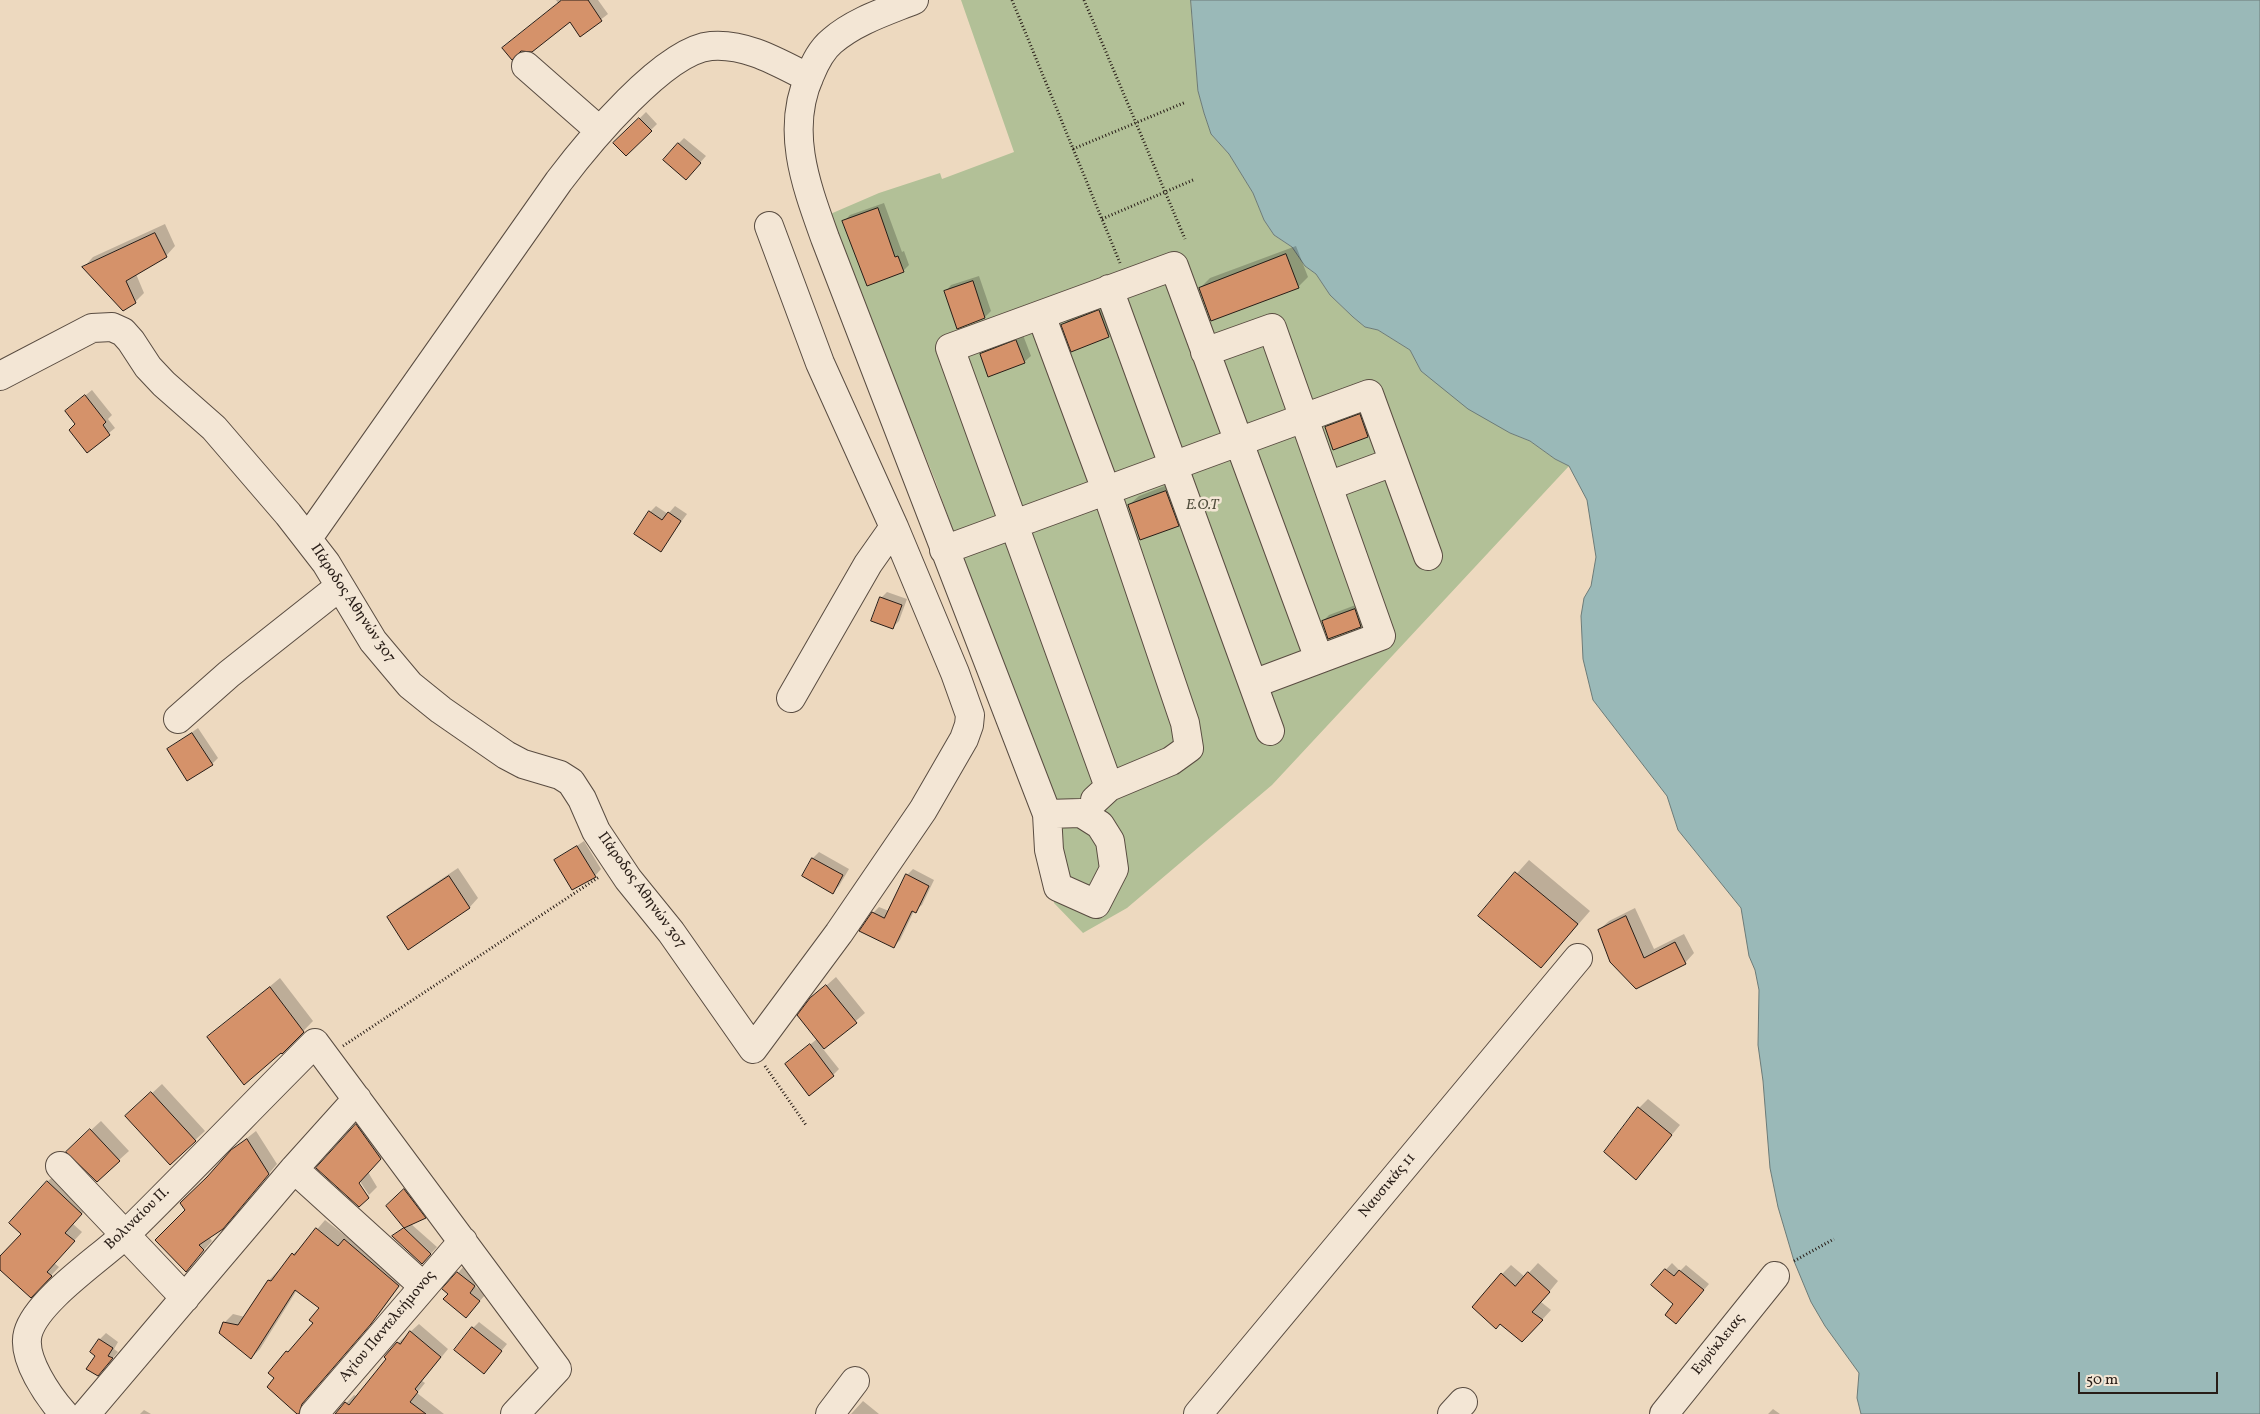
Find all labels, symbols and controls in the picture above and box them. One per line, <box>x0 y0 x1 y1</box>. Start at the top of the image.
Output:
park label: E.O.T <box>1186 497 1218 515</box>
street label: Πάροδος Αθηνών 307 <box>305 541 399 667</box>
street label: Πάροδος Αθηνών 307 <box>593 829 689 953</box>
street label: Ναυσικάς 11 <box>1356 1150 1420 1222</box>
street label: Βολιναίου Π. <box>102 1184 174 1254</box>
street label: Αγίου Παντελεήμονος <box>336 1267 440 1387</box>
street label: Ευρύκλειας <box>1689 1311 1749 1379</box>
scale bar <box>2080 1362 2220 1394</box>
text: 50 m <box>2086 1370 2118 1391</box>

